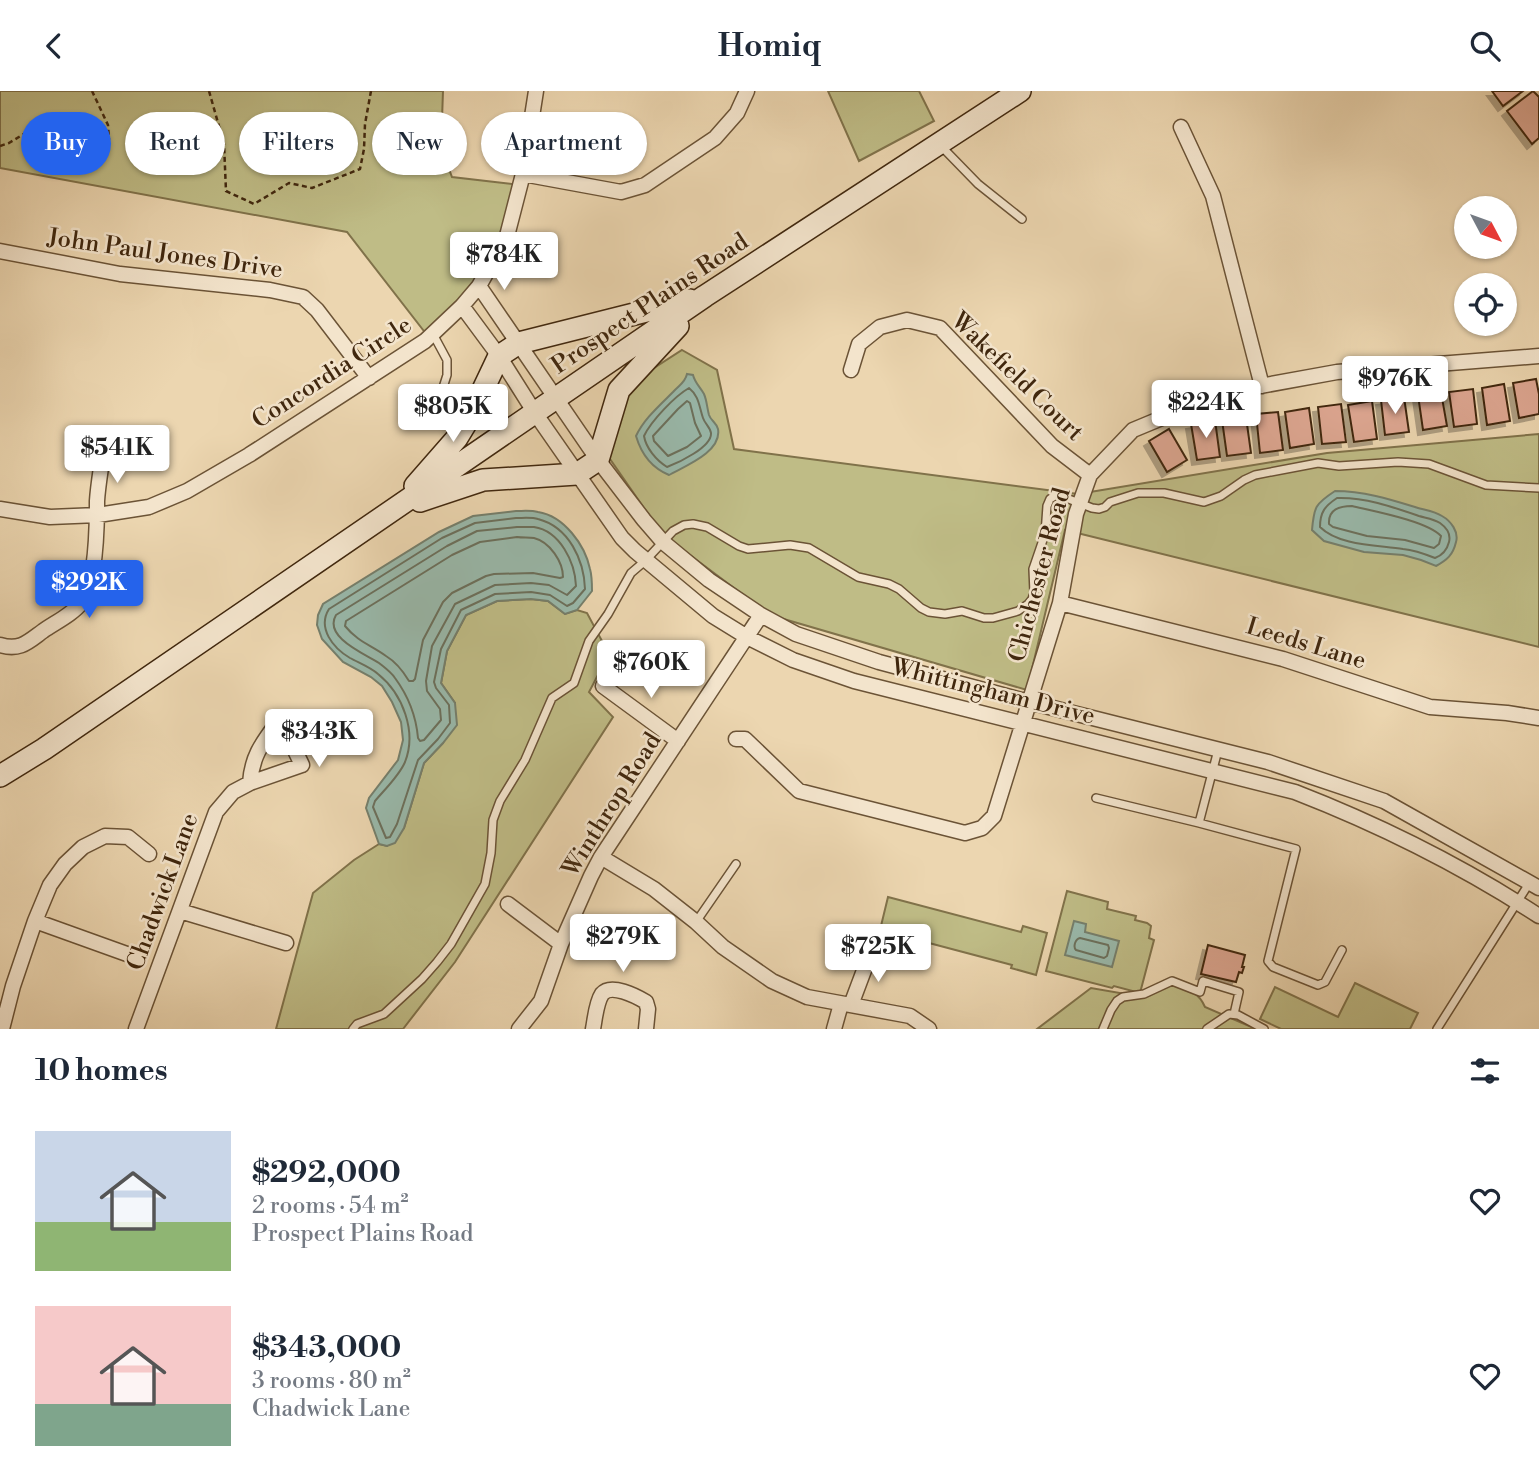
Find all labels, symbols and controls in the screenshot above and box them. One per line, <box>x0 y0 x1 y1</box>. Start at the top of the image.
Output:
text: Homiq <box>718 26 821 66</box>
icon: back <box>35 27 73 65</box>
icon: search <box>1466 27 1504 65</box>
chip: Buy <box>21 112 111 175</box>
chip: Rent <box>125 112 225 175</box>
chip: Filters <box>239 112 358 175</box>
chip: New <box>372 112 467 175</box>
chip: Apartment <box>481 112 647 175</box>
north arrow <box>1454 196 1517 259</box>
map controls <box>1454 196 1517 336</box>
street label: John Paul Jones Drive <box>45 223 284 285</box>
street label: Prospect Plains Road <box>546 227 754 381</box>
pin: $784K <box>455 233 553 292</box>
text: $784K <box>466 241 542 269</box>
button: locate <box>1454 273 1517 336</box>
street label: Wakefield Court <box>944 306 1090 448</box>
street label: Concordia Circle <box>247 310 417 436</box>
pin: $976K <box>1346 357 1444 416</box>
text: $976K <box>1358 365 1432 393</box>
pin: $224K <box>1157 381 1255 440</box>
pin: $805K <box>404 385 502 444</box>
text: $224K <box>1168 389 1244 417</box>
text: $805K <box>414 393 492 421</box>
pin: $541K <box>68 425 166 485</box>
text: $541K <box>80 434 154 462</box>
street label: Chichester Road <box>1002 484 1078 665</box>
pin: $292K <box>40 561 138 620</box>
text: $292K <box>51 569 127 597</box>
street label: Leeds Lane <box>1242 612 1370 676</box>
pin: $760K <box>602 641 700 700</box>
text: $760K <box>613 649 689 677</box>
street label: Whittingham Drive <box>887 652 1098 732</box>
pin: $343K <box>270 709 368 769</box>
text: $343K <box>281 718 357 746</box>
street label: Winthrop Road <box>555 727 668 883</box>
street label: Chadwick Lane <box>121 809 205 975</box>
pin: $279K <box>574 915 672 974</box>
text: $279K <box>586 923 660 951</box>
pin: $725K <box>829 925 927 984</box>
text: $725K <box>841 933 915 961</box>
text: 10 homes <box>35 1052 168 1090</box>
icon: filters <box>1466 1052 1504 1090</box>
text: $292,000 <box>252 1154 401 1192</box>
icon: home <box>91 1159 175 1243</box>
icon: heart <box>1466 1182 1504 1220</box>
text: 2 rooms · 54 m² <box>252 1192 409 1220</box>
text: Prospect Plains Road <box>252 1220 473 1248</box>
text: $343,000 <box>252 1329 401 1367</box>
icon: home <box>91 1334 175 1418</box>
icon: heart <box>1466 1357 1504 1395</box>
text: 3 rooms · 80 m² <box>252 1367 411 1395</box>
text: Chadwick Lane <box>252 1395 410 1423</box>

